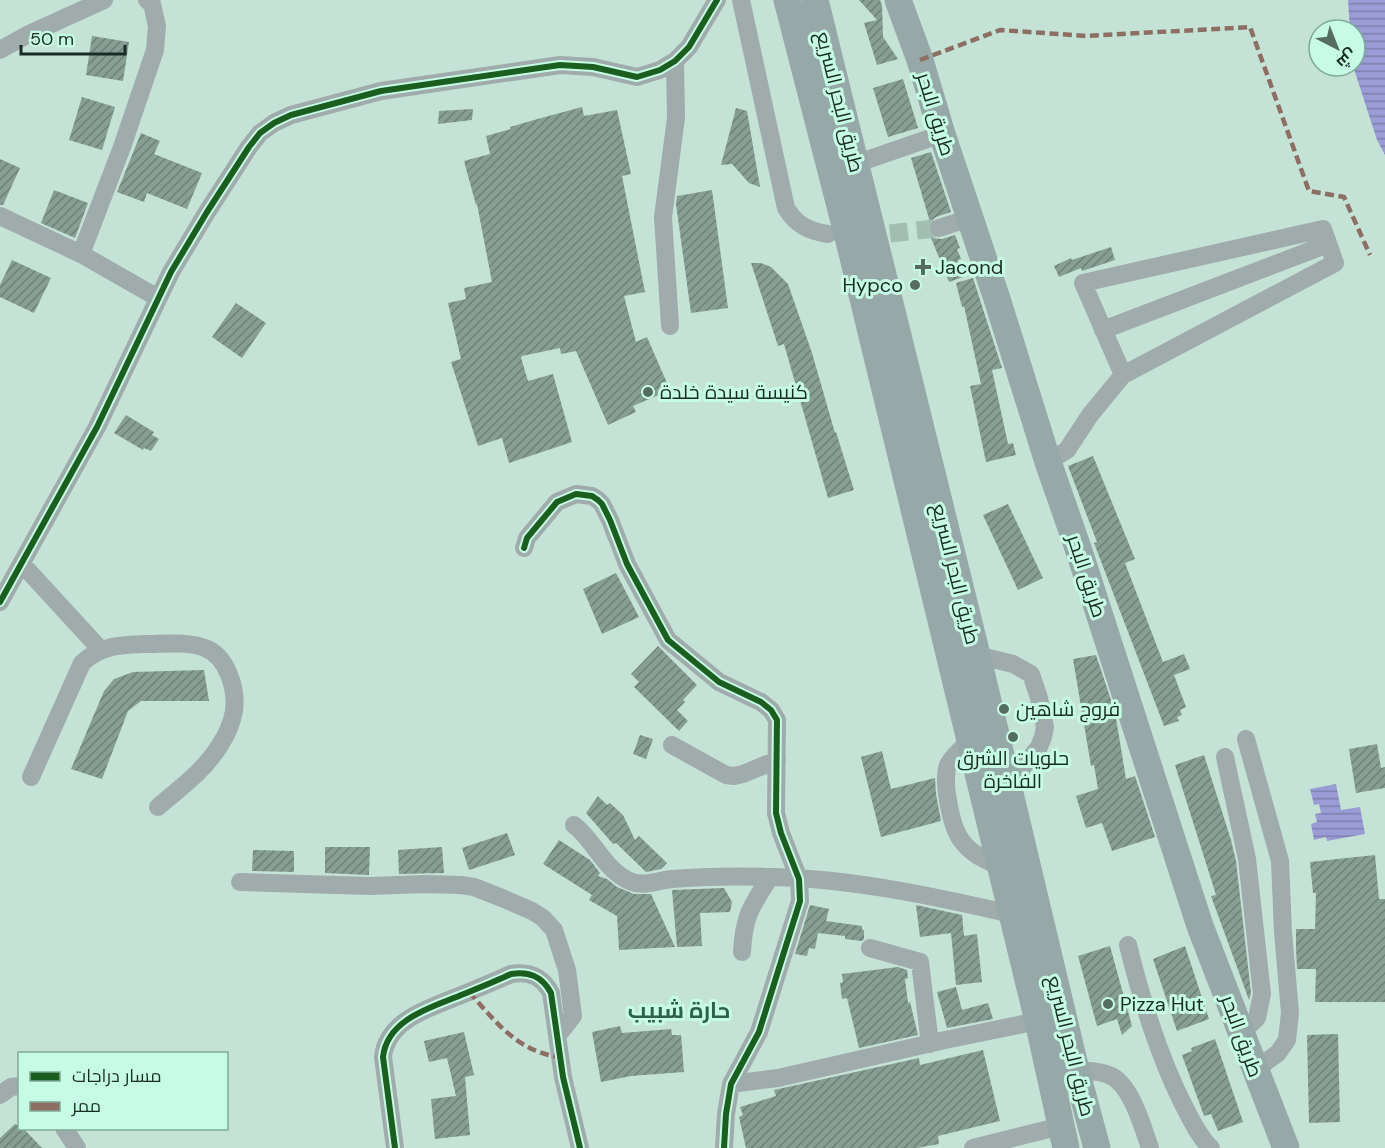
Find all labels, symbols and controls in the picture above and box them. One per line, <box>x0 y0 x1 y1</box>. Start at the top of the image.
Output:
scale bar <box>21 18 124 56</box>
north arrow <box>1307 18 1367 78</box>
text: 50 m <box>30 27 74 51</box>
street label: طريق البحر السريع <box>809 29 870 175</box>
text: ش <box>1332 44 1361 73</box>
street label: طريق البحر <box>911 68 961 159</box>
place label: Jacond <box>935 254 1003 280</box>
marker: Jacond <box>916 260 930 274</box>
place label: Hypco <box>842 272 903 298</box>
marker: Hypco <box>908 278 922 292</box>
place label: كنيسة سيدة خلدة <box>660 379 808 405</box>
marker: كنيسة سيدة خلدة <box>641 385 655 399</box>
street label: طريق البحر السريع <box>925 501 986 647</box>
street label: طريق البحر <box>1061 530 1113 621</box>
place label: فروج شاهين <box>1016 696 1120 723</box>
marker: فروج شاهين <box>997 702 1011 716</box>
marker: حلويات الشرق الفاخرة <box>1006 730 1020 744</box>
place label: حلويات الشرق الفاخرة <box>957 745 1069 794</box>
street label: طريق البحر السريع <box>1040 973 1101 1119</box>
street label: طريق البحر <box>1215 990 1269 1081</box>
place label: Pizza Hut <box>1120 991 1204 1017</box>
district label: حارة شبيب <box>628 996 730 1025</box>
marker: Pizza Hut <box>1101 997 1115 1011</box>
legend <box>18 1052 228 1130</box>
text: مسار دراجات <box>72 1064 162 1088</box>
text: ممر <box>71 1094 101 1118</box>

